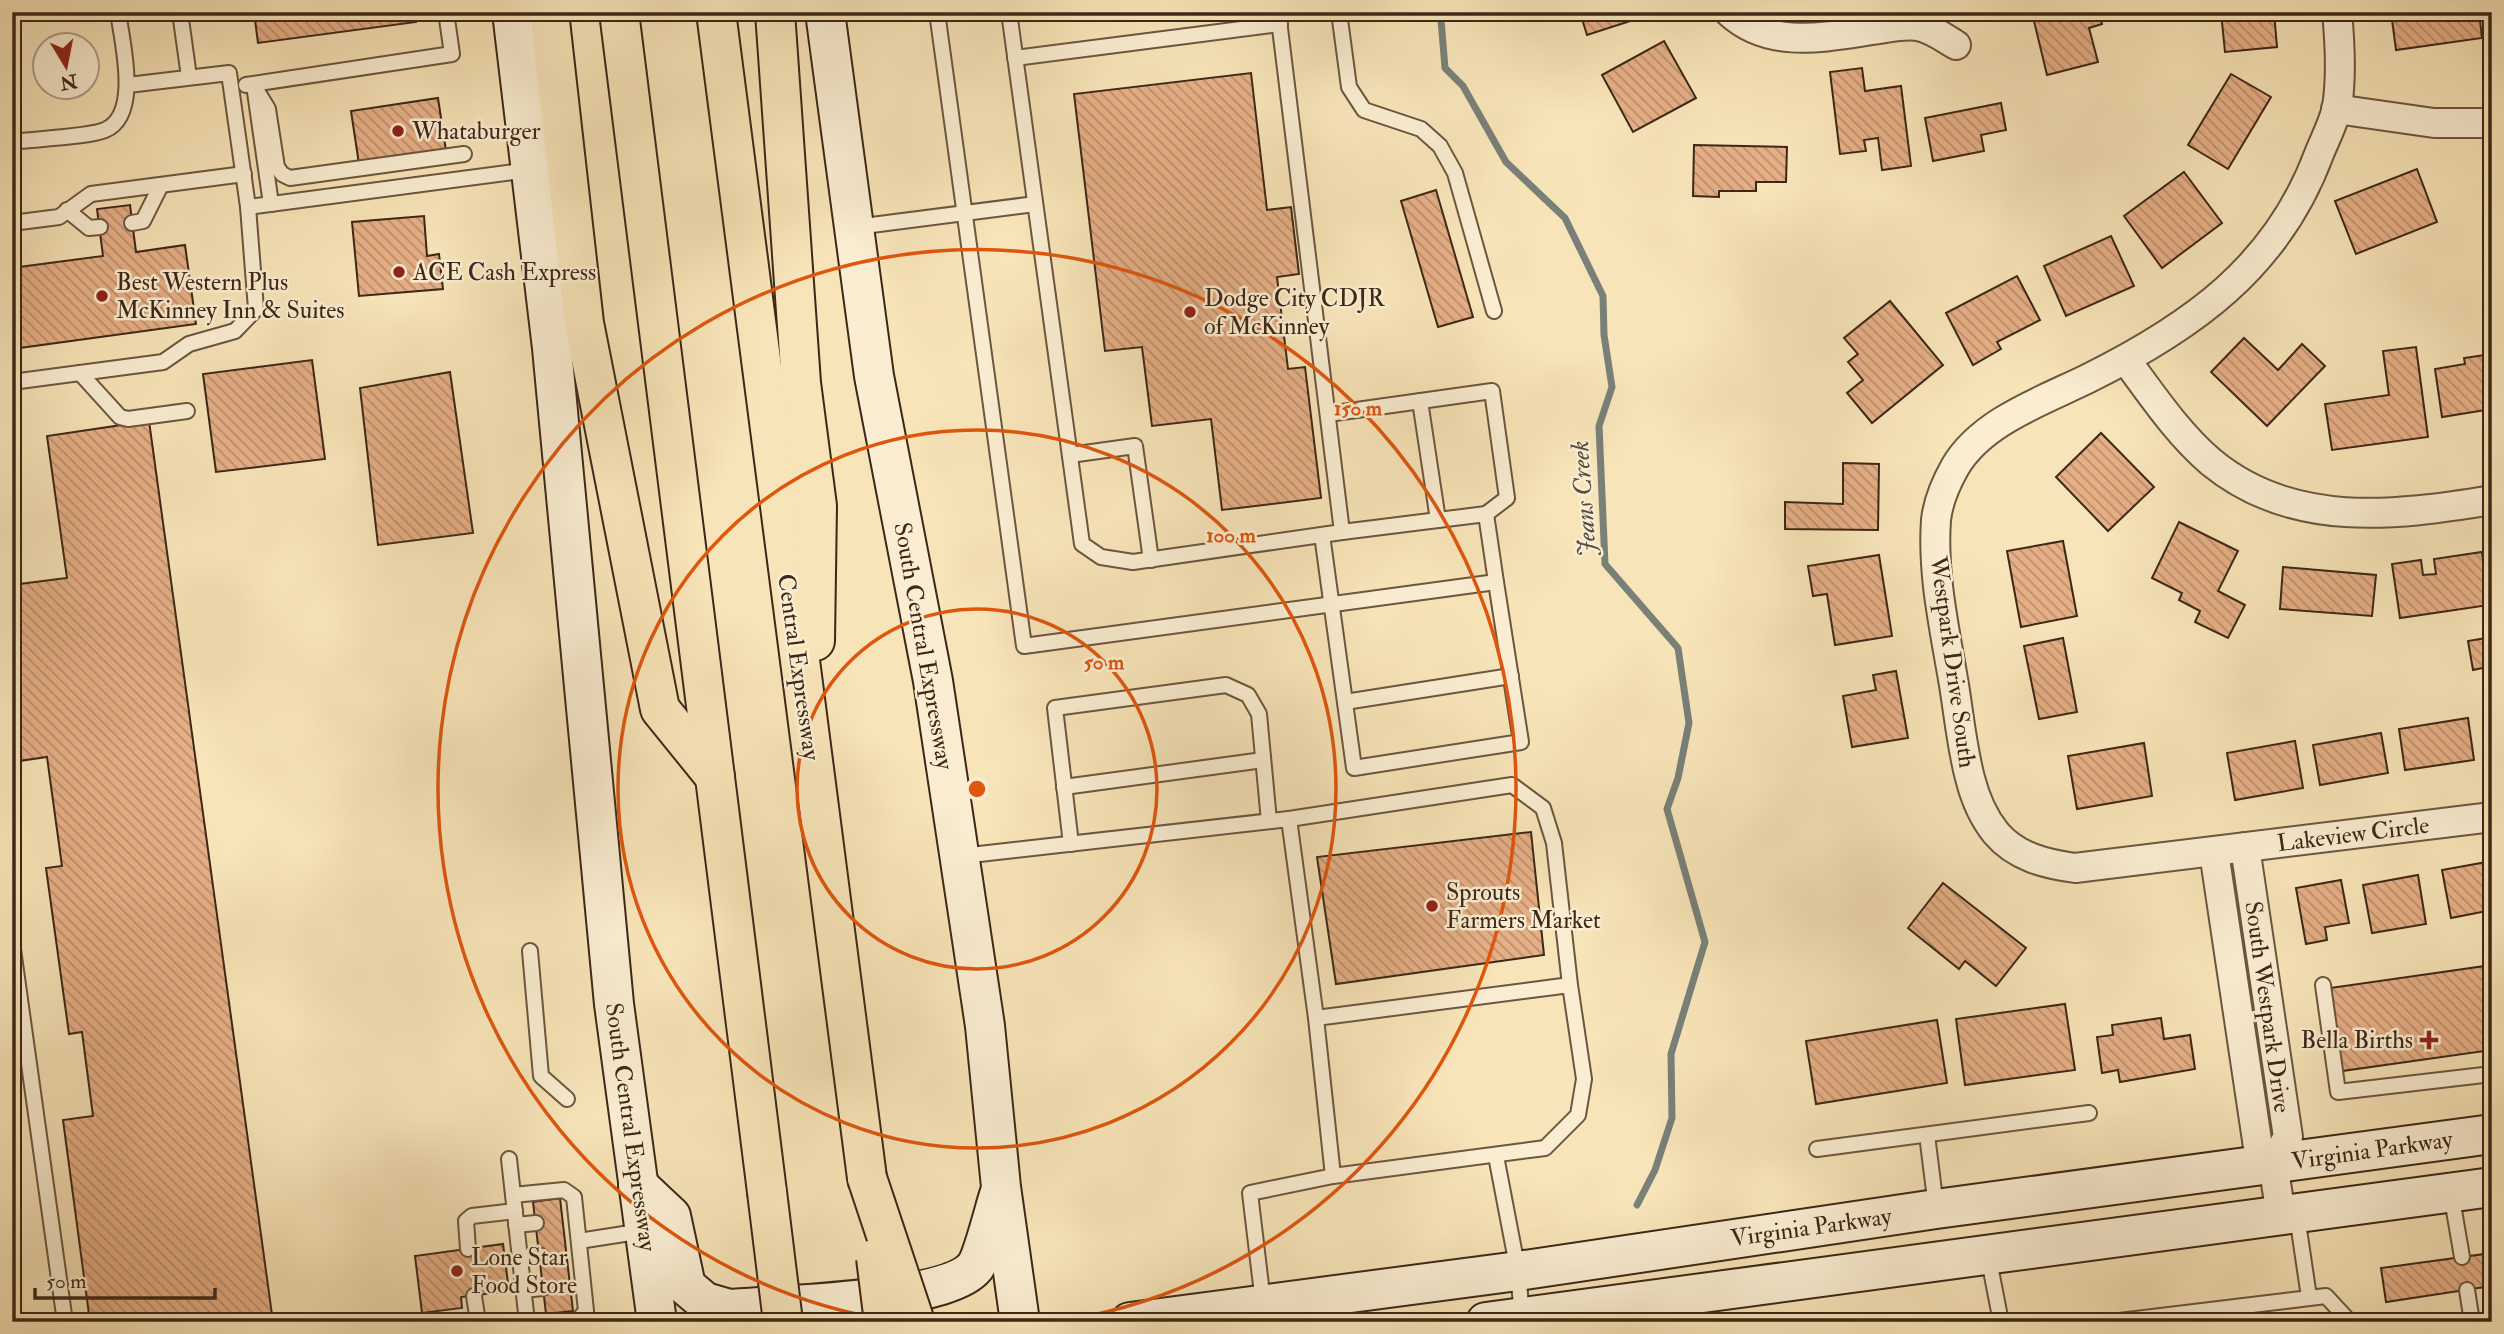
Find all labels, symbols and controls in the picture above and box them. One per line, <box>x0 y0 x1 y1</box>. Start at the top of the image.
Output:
north arrow <box>32 32 102 102</box>
text: N <box>57 68 80 95</box>
place label: Whataburger <box>411 116 541 147</box>
marker: Whataburger <box>390 123 406 139</box>
place label: ACE Cash Express <box>412 257 596 288</box>
marker: ACE Cash Express <box>391 264 407 280</box>
place label: Best Western Plus McKinney Inn & Suites <box>116 267 344 326</box>
place label: Dodge City CDJR of McKinney <box>1204 283 1385 342</box>
marker: Best Western Plus McKinney Inn & Suites <box>94 288 110 304</box>
marker: Dodge City CDJR of McKinney <box>1182 304 1198 320</box>
text: 150 m <box>1334 395 1383 422</box>
water label: Jeans Creek <box>1564 440 1604 558</box>
street label: South Central Expressway <box>886 520 961 773</box>
text: 100 m <box>1206 522 1257 549</box>
street label: Westpark Drive South <box>1922 553 1983 770</box>
street label: Central Expressway <box>770 572 827 763</box>
text: 50 m <box>1084 649 1125 676</box>
centre of rings <box>965 777 989 801</box>
street label: Lakeview Circle <box>2275 810 2431 859</box>
place label: Sprouts Farmers Market <box>1446 877 1601 936</box>
marker: Sprouts Farmers Market <box>1424 898 1440 914</box>
street label: South Westpark Drive <box>2237 899 2298 1115</box>
street label: South Central Expressway <box>598 1001 663 1254</box>
place label: Bella Births <box>2300 1025 2413 1056</box>
marker: Bella Births <box>2419 1030 2439 1050</box>
street label: Virginia Parkway <box>2290 1124 2455 1177</box>
street label: Virginia Parkway <box>1729 1201 1894 1254</box>
place label: Lone Star Food Store <box>471 1242 577 1301</box>
scale bar <box>35 1257 215 1301</box>
marker: Lone Star Food Store <box>449 1263 465 1279</box>
text: 50 m <box>46 1268 87 1295</box>

